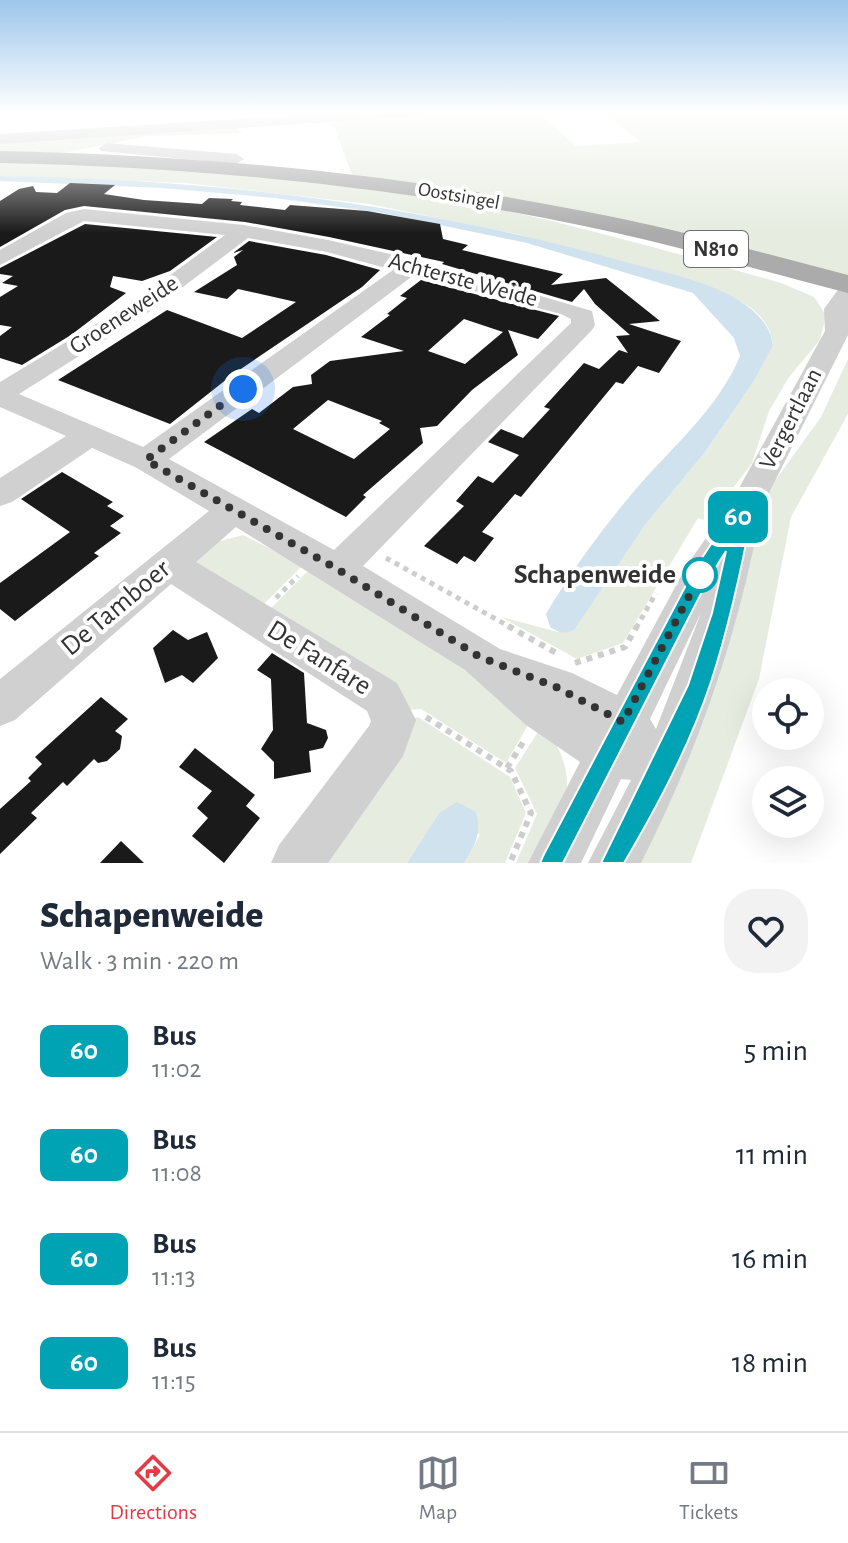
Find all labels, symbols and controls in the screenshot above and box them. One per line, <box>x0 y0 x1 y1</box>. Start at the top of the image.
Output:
street label: Oostsingel <box>417 179 501 213</box>
road number: N810 <box>684 231 748 267</box>
street label: Achterste Weide <box>386 249 540 311</box>
street label: Groeneweide <box>65 271 183 359</box>
street label: Vergertlaan <box>755 365 827 473</box>
your location <box>223 369 263 409</box>
line badge: 60 <box>702 491 774 543</box>
text: 60 <box>724 503 752 531</box>
street label: De Tamboer <box>56 555 176 661</box>
marker: Schapenweide <box>683 558 717 592</box>
place label: Schapenweide <box>514 561 676 589</box>
street label: De Fanfare <box>262 615 376 701</box>
map controls <box>752 678 824 838</box>
button: locate <box>752 678 824 750</box>
button: layers <box>752 766 824 838</box>
button: heart <box>724 889 808 973</box>
text: Schapenweide <box>40 897 263 935</box>
text: Walk · 3 min · 220 m <box>40 948 239 974</box>
text: Bus <box>152 1021 197 1051</box>
text: 5 min <box>744 1036 808 1066</box>
text: 60 <box>70 1037 98 1065</box>
text: 11:02 <box>152 1056 201 1082</box>
text: Bus <box>152 1125 197 1155</box>
text: 11 min <box>736 1140 808 1170</box>
text: 60 <box>70 1141 98 1169</box>
text: 11:08 <box>152 1160 202 1186</box>
text: Bus <box>152 1229 197 1259</box>
text: 16 min <box>732 1244 808 1274</box>
text: 60 <box>70 1245 98 1273</box>
text: 11:13 <box>152 1264 196 1290</box>
text: Bus <box>152 1333 197 1363</box>
text: 18 min <box>732 1348 808 1378</box>
text: 60 <box>70 1349 98 1377</box>
text: 11:15 <box>152 1368 196 1394</box>
tab: Directions <box>109 1451 197 1525</box>
tab: Map <box>416 1451 460 1525</box>
tab: Tickets <box>679 1451 739 1525</box>

